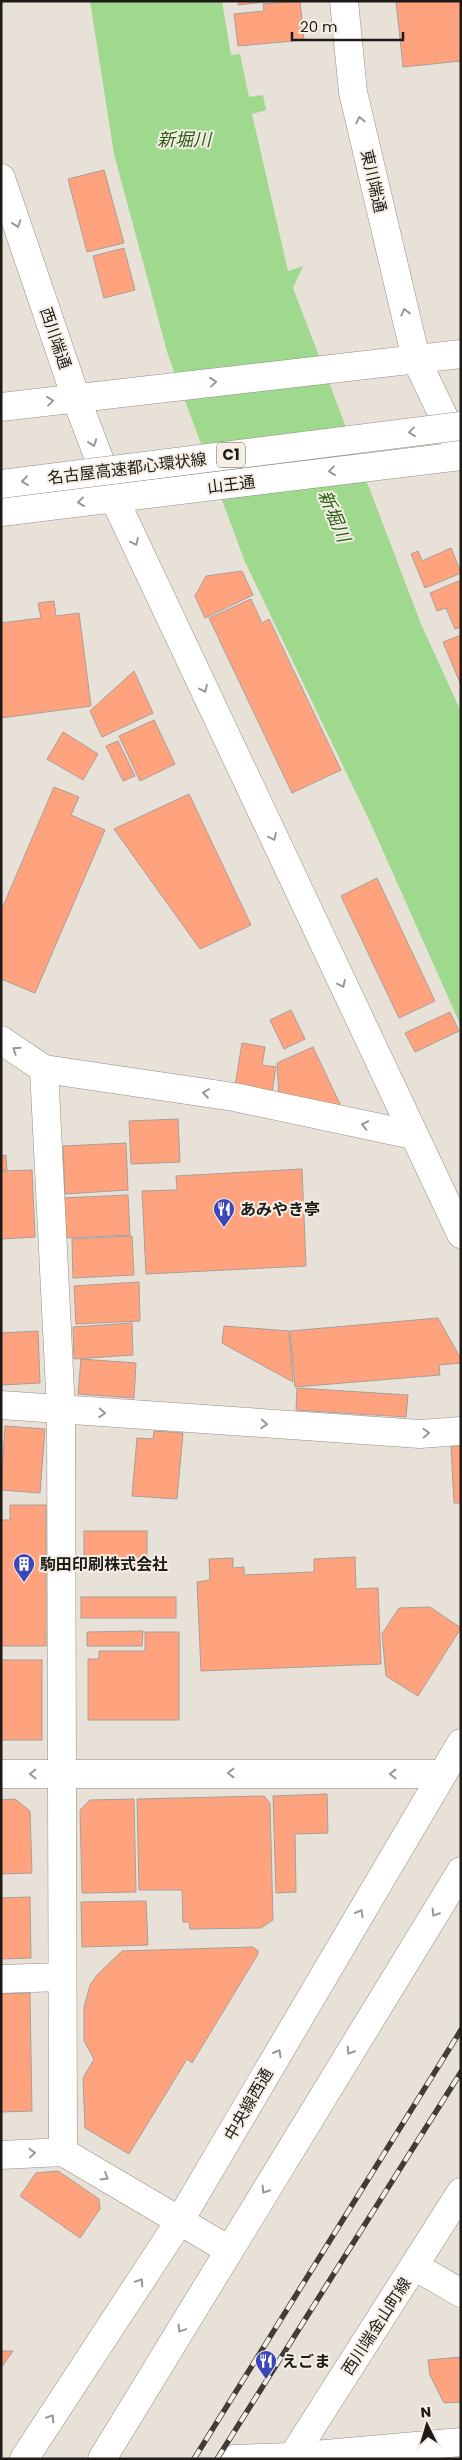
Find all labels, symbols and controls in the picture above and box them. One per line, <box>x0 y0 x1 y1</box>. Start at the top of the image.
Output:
scale bar <box>292 10 403 42</box>
text: 20 m <box>300 16 338 37</box>
one-way arrow <box>355 115 366 124</box>
water label: 新堀川 <box>157 127 213 152</box>
street label: 東川端通 <box>355 147 392 215</box>
one-way arrow <box>11 219 21 228</box>
street label: 西川端通 <box>34 304 77 372</box>
one-way arrow <box>400 307 411 316</box>
one-way arrow <box>209 377 217 388</box>
one-way arrow <box>46 396 54 407</box>
one-way arrow <box>408 426 416 437</box>
one-way arrow <box>88 439 98 447</box>
road number: C1 <box>217 442 245 468</box>
street label: 名古屋高速都心環状線 <box>46 447 208 490</box>
one-way arrow <box>328 465 336 476</box>
street label: 山王通 <box>206 470 256 499</box>
one-way arrow <box>21 475 29 486</box>
water label: 新堀川 <box>312 486 357 547</box>
one-way arrow <box>76 496 84 507</box>
one-way arrow <box>128 537 139 546</box>
one-way arrow <box>197 684 208 693</box>
one-way arrow <box>266 831 276 840</box>
one-way arrow <box>335 979 346 988</box>
one-way arrow <box>12 1047 22 1056</box>
one-way arrow <box>202 1088 210 1099</box>
one-way arrow <box>361 1120 370 1131</box>
restaurant icon: あみやき亭 <box>212 1197 236 1228</box>
place label: あみやき亭 <box>240 1198 320 1221</box>
one-way arrow <box>98 1407 106 1418</box>
one-way arrow <box>261 1418 269 1429</box>
one-way arrow <box>423 1428 431 1439</box>
building icon: 駒田印刷株式会社 <box>12 1552 36 1583</box>
place label: 駒田印刷株式会社 <box>40 1553 168 1576</box>
one-way arrow <box>29 1768 37 1779</box>
one-way arrow <box>226 1768 234 1778</box>
one-way arrow <box>389 1769 396 1779</box>
one-way arrow <box>432 1907 442 1916</box>
one-way arrow <box>354 1909 364 1918</box>
one-way arrow <box>347 2046 357 2055</box>
one-way arrow <box>272 2050 282 2059</box>
street label: 中央線西通 <box>218 2064 278 2145</box>
one-way arrow <box>28 2148 36 2159</box>
one-way arrow <box>99 2170 108 2180</box>
one-way arrow <box>262 2184 272 2193</box>
street label: 西川端金山町線 <box>336 2273 417 2380</box>
one-way arrow <box>134 2278 143 2288</box>
one-way arrow <box>177 2323 187 2332</box>
restaurant icon: えごま <box>254 2349 278 2380</box>
place label: えごま <box>282 2350 330 2373</box>
north arrow <box>402 2400 452 2450</box>
text: N <box>420 2402 432 2422</box>
one-way arrow <box>44 2414 54 2423</box>

